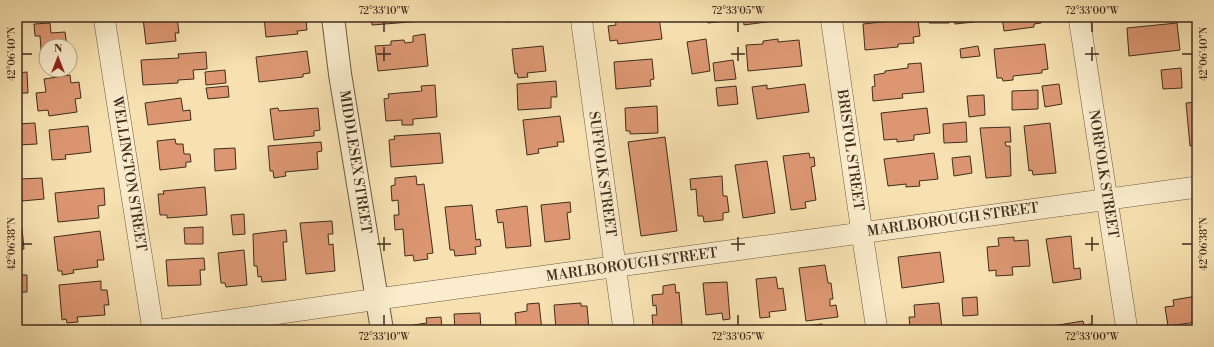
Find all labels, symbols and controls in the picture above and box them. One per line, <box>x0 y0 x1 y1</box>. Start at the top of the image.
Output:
text: 72°33'10"W <box>358 5 411 17</box>
text: 72°33'05"W <box>712 5 765 17</box>
text: 72°33'00"W <box>1065 5 1120 17</box>
text: 42°06'40"N <box>6 26 18 81</box>
text: 42°06'40"N <box>1198 26 1210 81</box>
north arrow <box>38 38 78 78</box>
text: N <box>54 42 63 56</box>
street label: BRISTOL STREET <box>832 87 867 212</box>
street label: MIDDLESEX STREET <box>335 89 375 235</box>
street label: WELLINGTON STREET <box>108 94 150 253</box>
street label: NORFOLK STREET <box>1084 109 1122 240</box>
street label: SUFFOLK STREET <box>584 110 620 238</box>
street label: MARLBOROUGH STREET <box>866 199 1040 241</box>
text: 42°06'38"N <box>6 217 18 271</box>
text: 42°06'38"N <box>1198 217 1210 271</box>
street label: MARLBOROUGH STREET <box>545 244 719 286</box>
text: 72°33'10"W <box>358 331 411 343</box>
text: 72°33'05"W <box>712 331 765 343</box>
text: 72°33'00"W <box>1065 331 1120 343</box>

